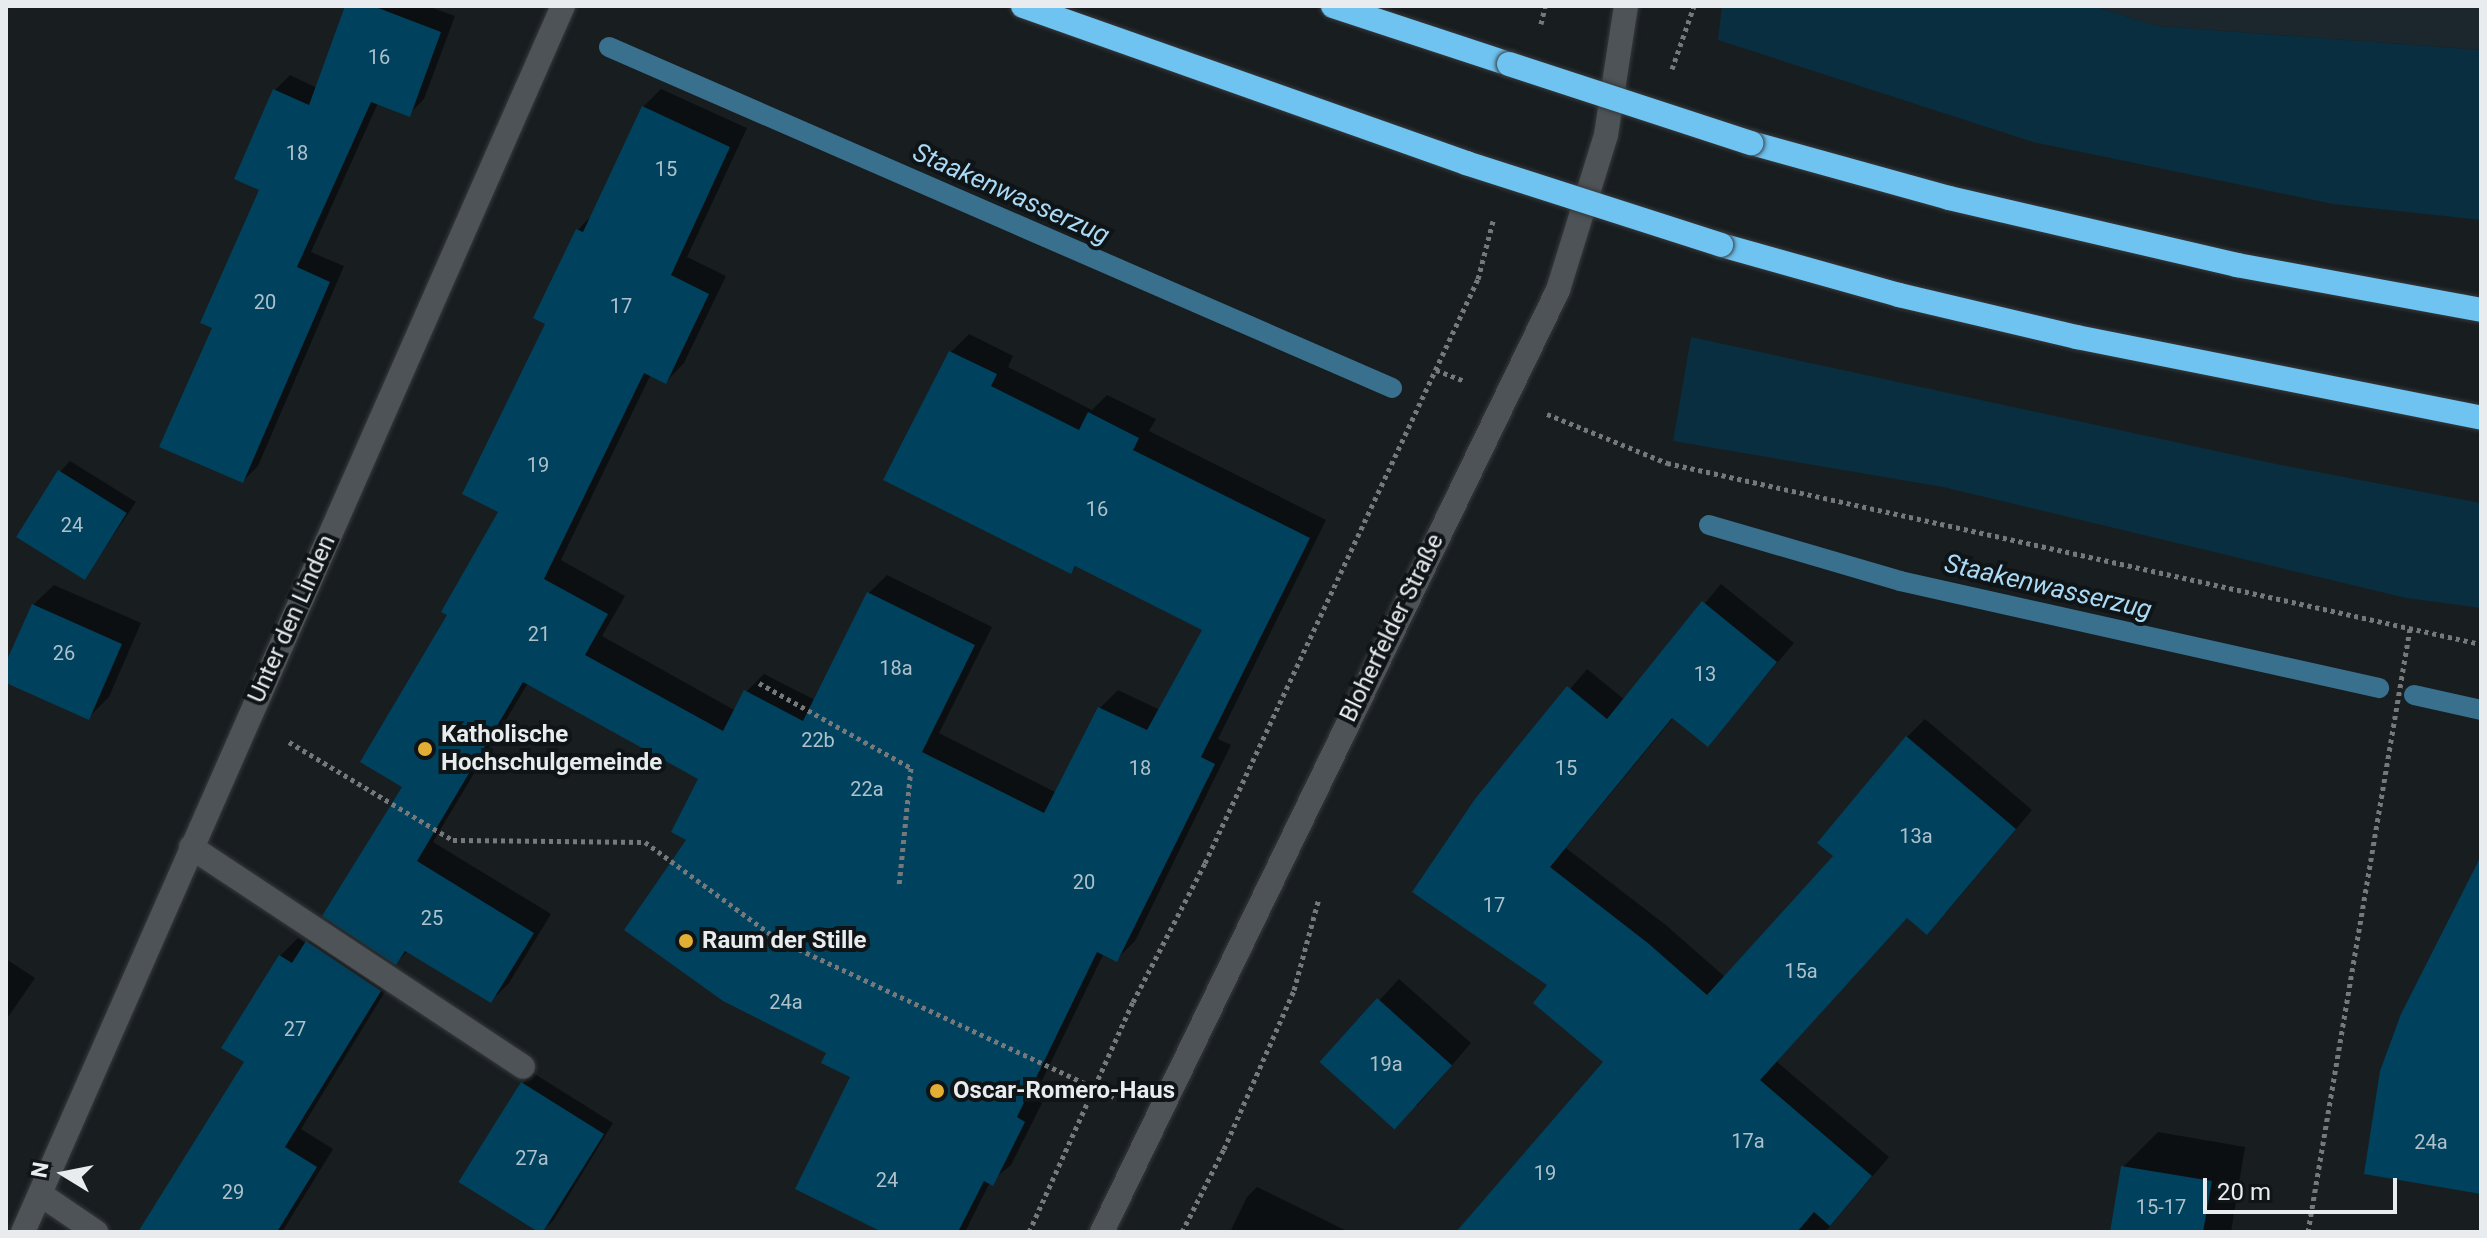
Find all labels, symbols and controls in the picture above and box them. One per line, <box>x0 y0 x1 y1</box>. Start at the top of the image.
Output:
house number: 16 <box>368 45 390 69</box>
water label: Staakenwasserzug <box>908 137 1114 251</box>
house number: 18 <box>286 141 308 165</box>
house number: 15 <box>655 157 677 181</box>
house number: 20 <box>254 290 276 314</box>
house number: 17 <box>610 294 632 318</box>
house number: 19 <box>527 453 549 477</box>
house number: 16 <box>1086 497 1108 521</box>
house number: 24 <box>61 513 83 537</box>
street label: Bloherfelder Straße <box>1334 529 1450 727</box>
street label: Unter den Linden <box>242 531 342 707</box>
water label: Staakenwasserzug <box>1941 548 2155 626</box>
house number: 21 <box>528 622 550 646</box>
house number: 26 <box>53 641 75 665</box>
house number: 18a <box>879 656 913 680</box>
house number: 13 <box>1694 662 1716 686</box>
place label: Katholische Hochschulgemeinde <box>441 721 662 777</box>
house number: 22b <box>801 728 835 752</box>
marker: Katholische Hochschulgemeinde <box>416 740 434 758</box>
house number: 18 <box>1129 756 1151 780</box>
house number: 15 <box>1555 756 1577 780</box>
house number: 22a <box>850 777 884 801</box>
house number: 13a <box>1899 824 1933 848</box>
house number: 20 <box>1073 870 1095 894</box>
house number: 17 <box>1483 893 1505 917</box>
house number: 25 <box>421 906 443 930</box>
place label: Raum der Stille <box>702 927 867 955</box>
marker: Raum der Stille <box>677 932 695 950</box>
house number: 15a <box>1784 959 1818 983</box>
house number: 24a <box>769 990 803 1014</box>
house number: 27 <box>284 1017 306 1041</box>
house number: 19a <box>1369 1052 1403 1076</box>
place label: Oscar-Romero-Haus <box>953 1077 1175 1105</box>
marker: Oscar-Romero-Haus <box>928 1082 946 1100</box>
house number: 17a <box>1731 1129 1765 1153</box>
house number: 24a <box>2414 1130 2448 1154</box>
north arrow <box>24 1134 104 1214</box>
house number: 27a <box>515 1146 549 1170</box>
text: N <box>26 1160 54 1180</box>
house number: 19 <box>1534 1161 1556 1185</box>
scale bar <box>2207 1162 2401 1212</box>
house number: 24 <box>876 1168 898 1192</box>
text: 20 m <box>2217 1178 2271 1206</box>
house number: 29 <box>222 1180 244 1204</box>
house number: 15-17 <box>2136 1195 2186 1219</box>

